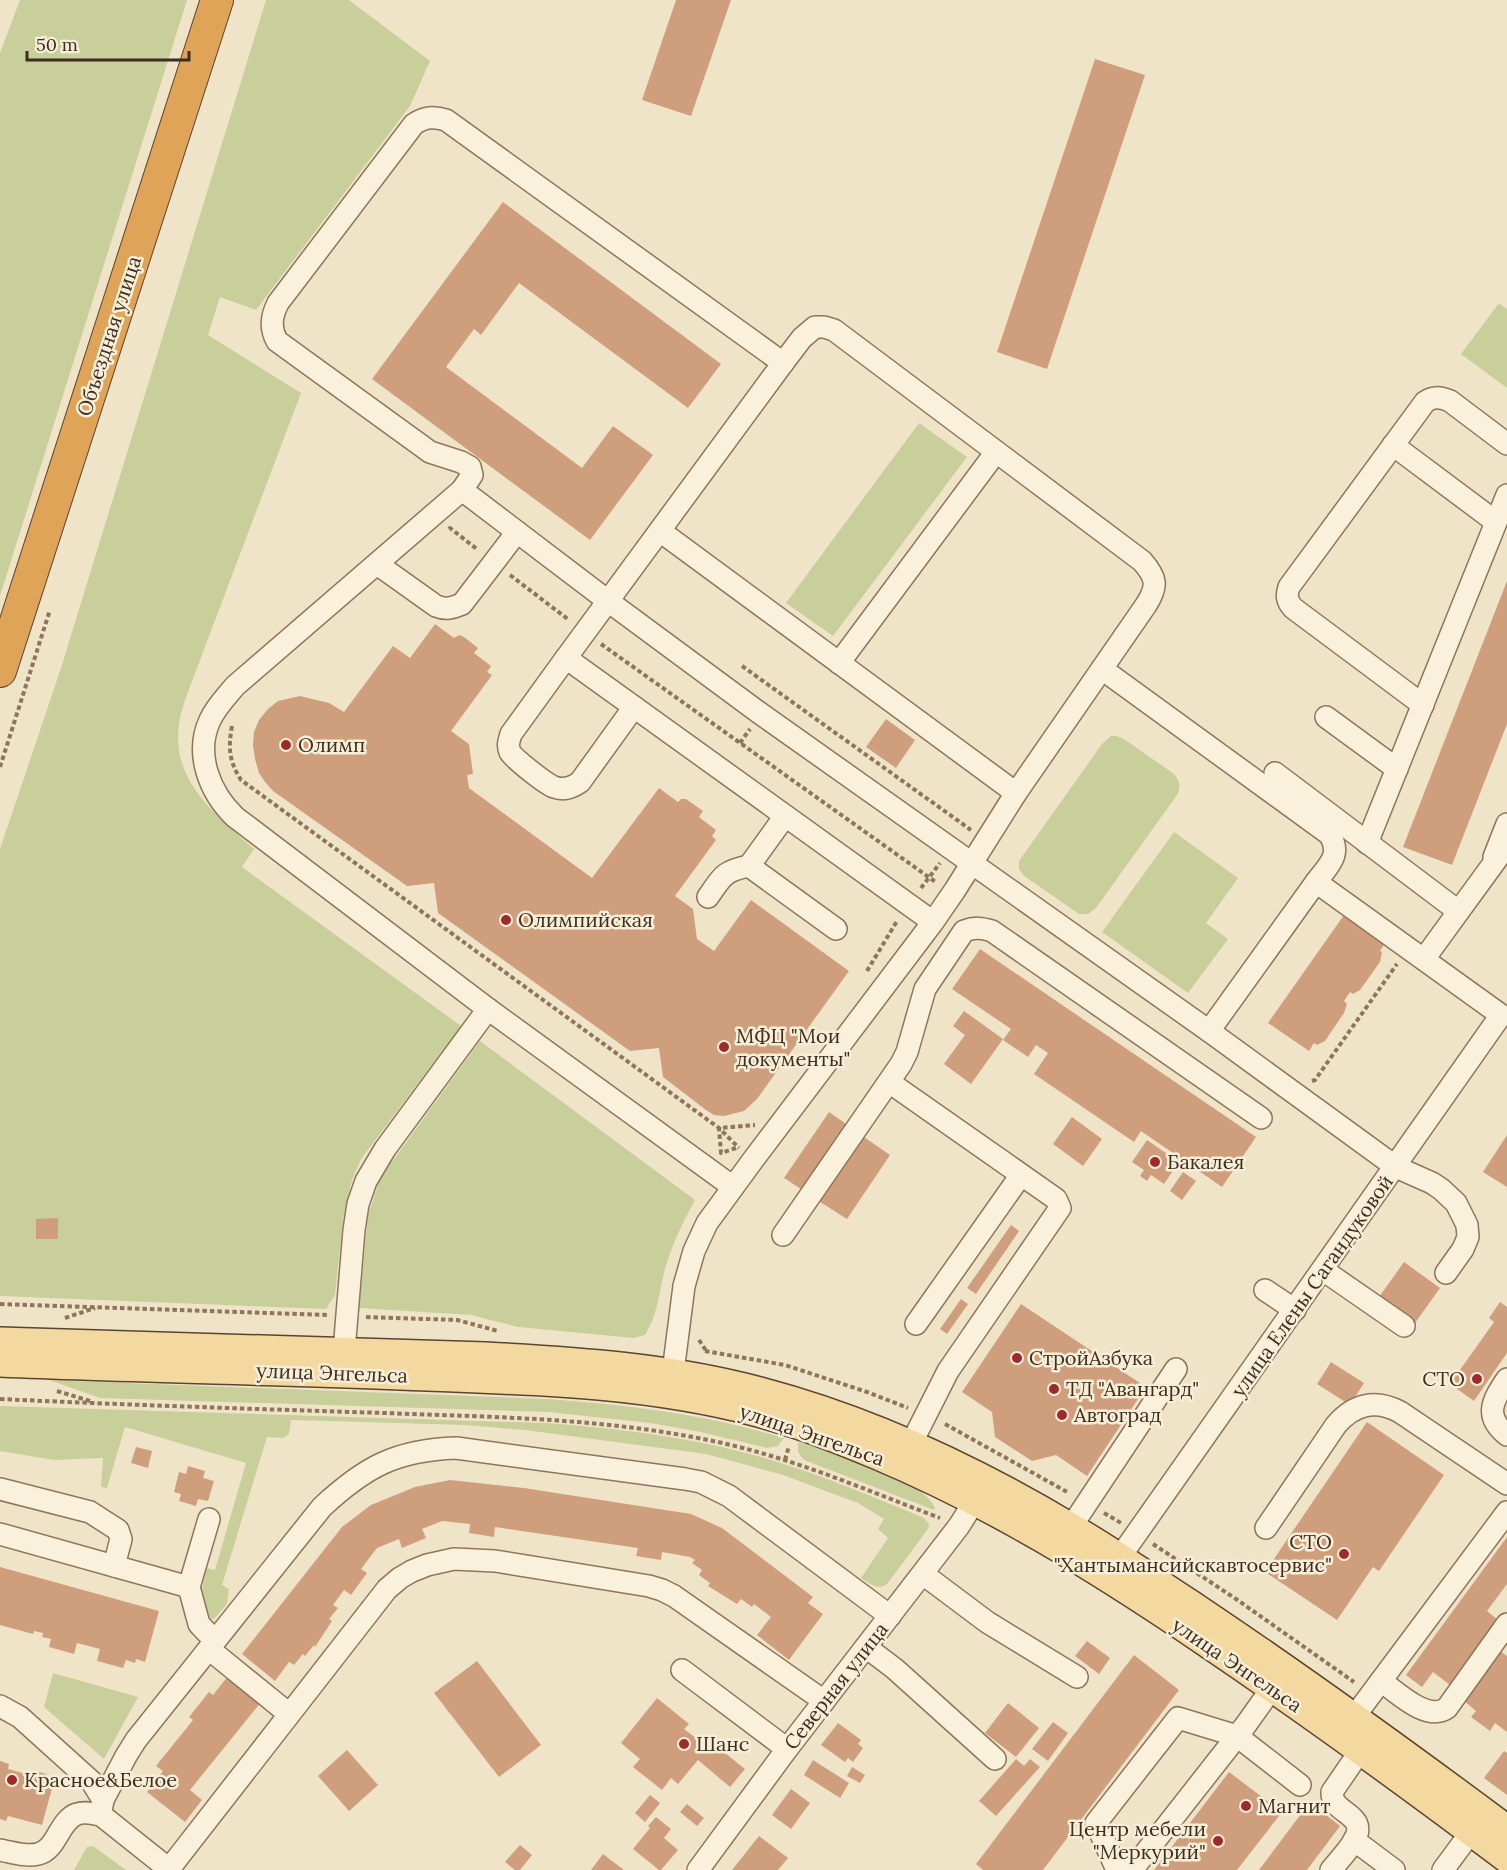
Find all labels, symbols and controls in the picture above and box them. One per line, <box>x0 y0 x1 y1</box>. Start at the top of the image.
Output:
scale bar <box>27 24 189 62</box>
text: 50 m <box>36 33 78 56</box>
street label: Объездная улица <box>71 253 146 419</box>
place label: Олимп <box>298 732 365 757</box>
marker: Олимп <box>279 738 293 752</box>
place label: Олимпийская <box>518 907 653 932</box>
marker: Олимпийская <box>499 913 513 927</box>
place label: МФЦ "Мои документы" <box>736 1023 851 1071</box>
marker: МФЦ "Мои документы" <box>717 1040 731 1054</box>
place label: Бакалея <box>1167 1149 1244 1174</box>
marker: Бакалея <box>1148 1155 1162 1169</box>
street label: улица Елены Сагандуковой <box>1225 1170 1398 1402</box>
place label: СтройАзбука <box>1029 1345 1153 1370</box>
marker: СтройАзбука <box>1010 1351 1024 1365</box>
street label: улица Энгельса <box>256 1357 408 1388</box>
place label: СТО <box>1422 1366 1465 1391</box>
marker: СТО <box>1470 1372 1484 1386</box>
place label: ТД "Авангард" <box>1066 1376 1199 1401</box>
marker: ТД "Авангард" <box>1047 1382 1061 1396</box>
street label: улица Энгельса <box>736 1398 888 1471</box>
place label: Автоград <box>1073 1402 1162 1427</box>
marker: Автоград <box>1055 1408 1069 1422</box>
place label: СТО "Хантымансийскавтосервис" <box>1054 1529 1332 1577</box>
marker: СТО "Хантымансийскавтосервис" <box>1337 1547 1351 1561</box>
street label: улица Энгельса <box>1167 1612 1307 1717</box>
street label: Северная улица <box>778 1617 893 1754</box>
place label: Шанс <box>696 1731 749 1756</box>
marker: Шанс <box>677 1737 691 1751</box>
place label: Красное&Белое <box>24 1767 177 1792</box>
marker: Красное&Белое <box>5 1773 19 1787</box>
place label: Магнит <box>1258 1793 1330 1818</box>
marker: Магнит <box>1239 1799 1253 1813</box>
place label: Центр мебели "Меркурий" <box>1069 1816 1206 1864</box>
marker: Центр мебели "Меркурий" <box>1211 1834 1225 1848</box>

